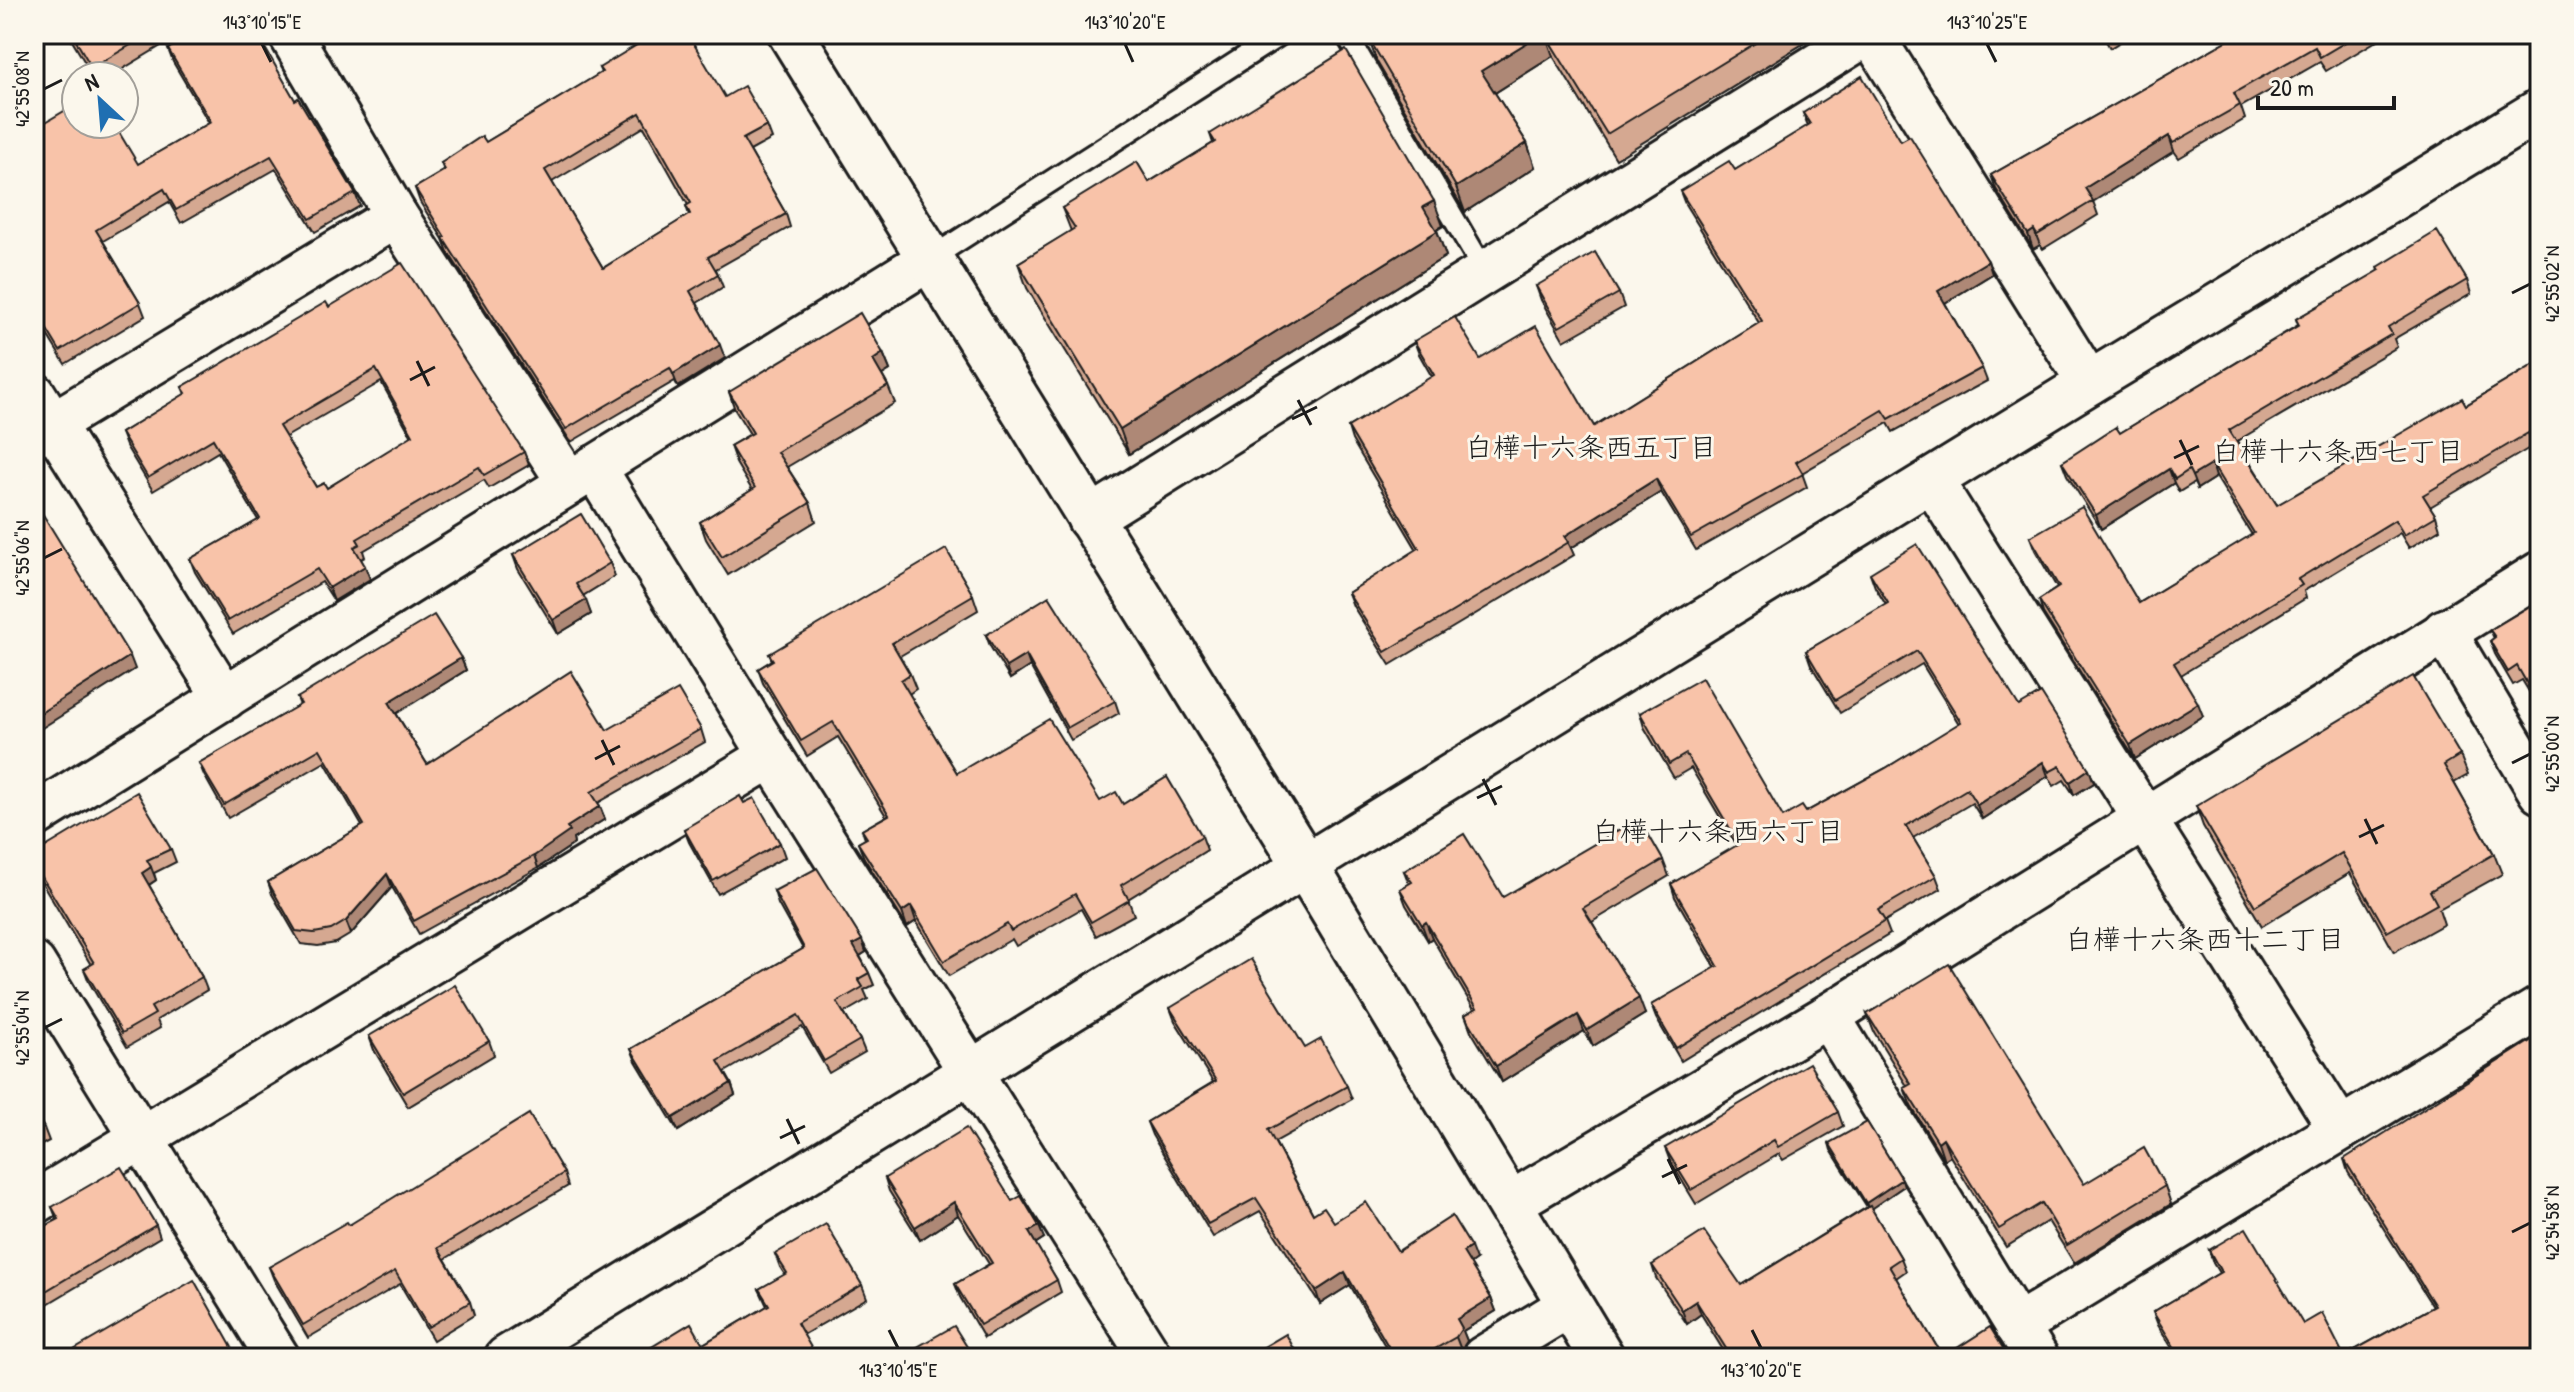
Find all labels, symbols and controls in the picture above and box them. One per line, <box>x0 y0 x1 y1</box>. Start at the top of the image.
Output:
text: 143°10'15"E <box>223 8 301 35</box>
text: 143°10'20"E <box>1084 8 1166 35</box>
text: 143°10'25"E <box>1947 8 2027 35</box>
text: 42°55'08"N <box>8 51 35 127</box>
north arrow <box>60 60 140 140</box>
scale bar <box>2258 60 2394 110</box>
text: N <box>79 66 103 98</box>
text: 20 m <box>2270 71 2314 103</box>
text: 42°55'02"N <box>2538 246 2565 322</box>
district label: 白樺十六条西五丁目 <box>1465 428 1717 466</box>
district label: 白樺十六条西七丁目 <box>2212 432 2464 470</box>
text: 42°55'06"N <box>8 520 35 596</box>
text: 42°55'00"N <box>2538 716 2565 792</box>
district label: 白樺十六条西六丁目 <box>1592 812 1844 850</box>
district label: 白樺十六条西十二丁目 <box>2065 920 2345 958</box>
text: 42°55'04"N <box>8 991 35 1065</box>
text: 42°54'58"N <box>2538 1186 2565 1260</box>
text: 143°10'15"E <box>859 1356 937 1383</box>
text: 143°10'20"E <box>1720 1356 1802 1383</box>

